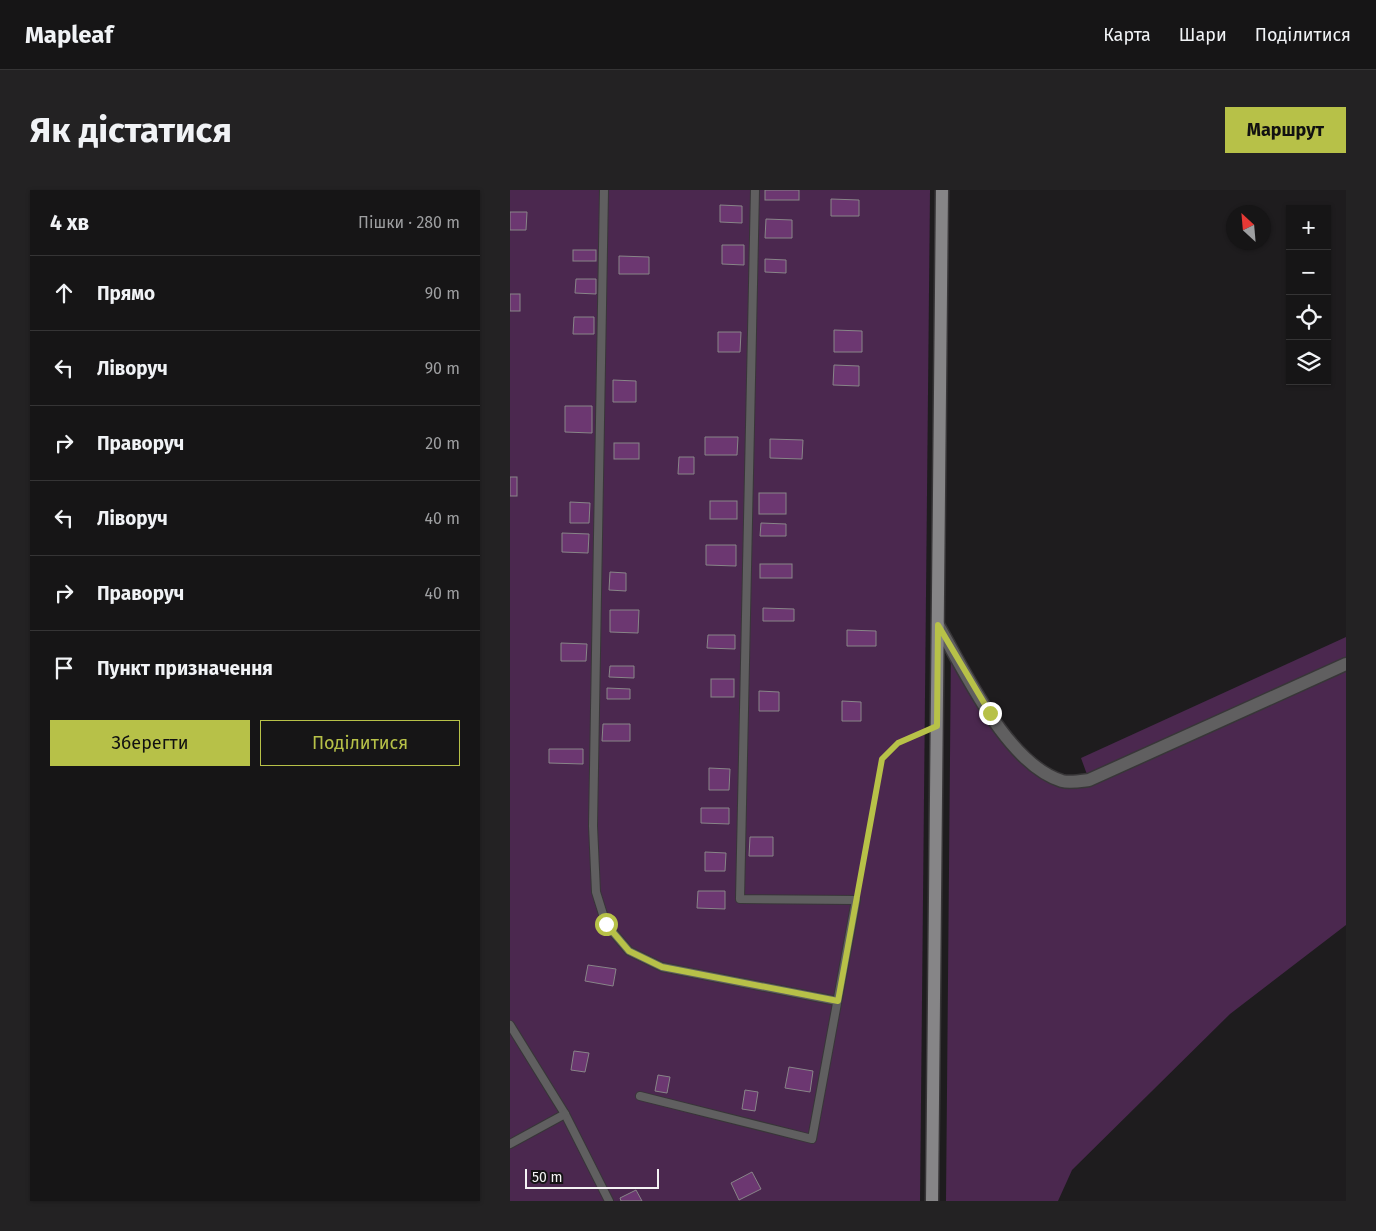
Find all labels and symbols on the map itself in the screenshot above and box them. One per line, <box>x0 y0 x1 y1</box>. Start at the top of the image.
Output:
north arrow <box>1226 205 1271 250</box>
route end <box>979 702 1002 725</box>
route start <box>595 913 618 936</box>
scale bar <box>525 1166 659 1189</box>

